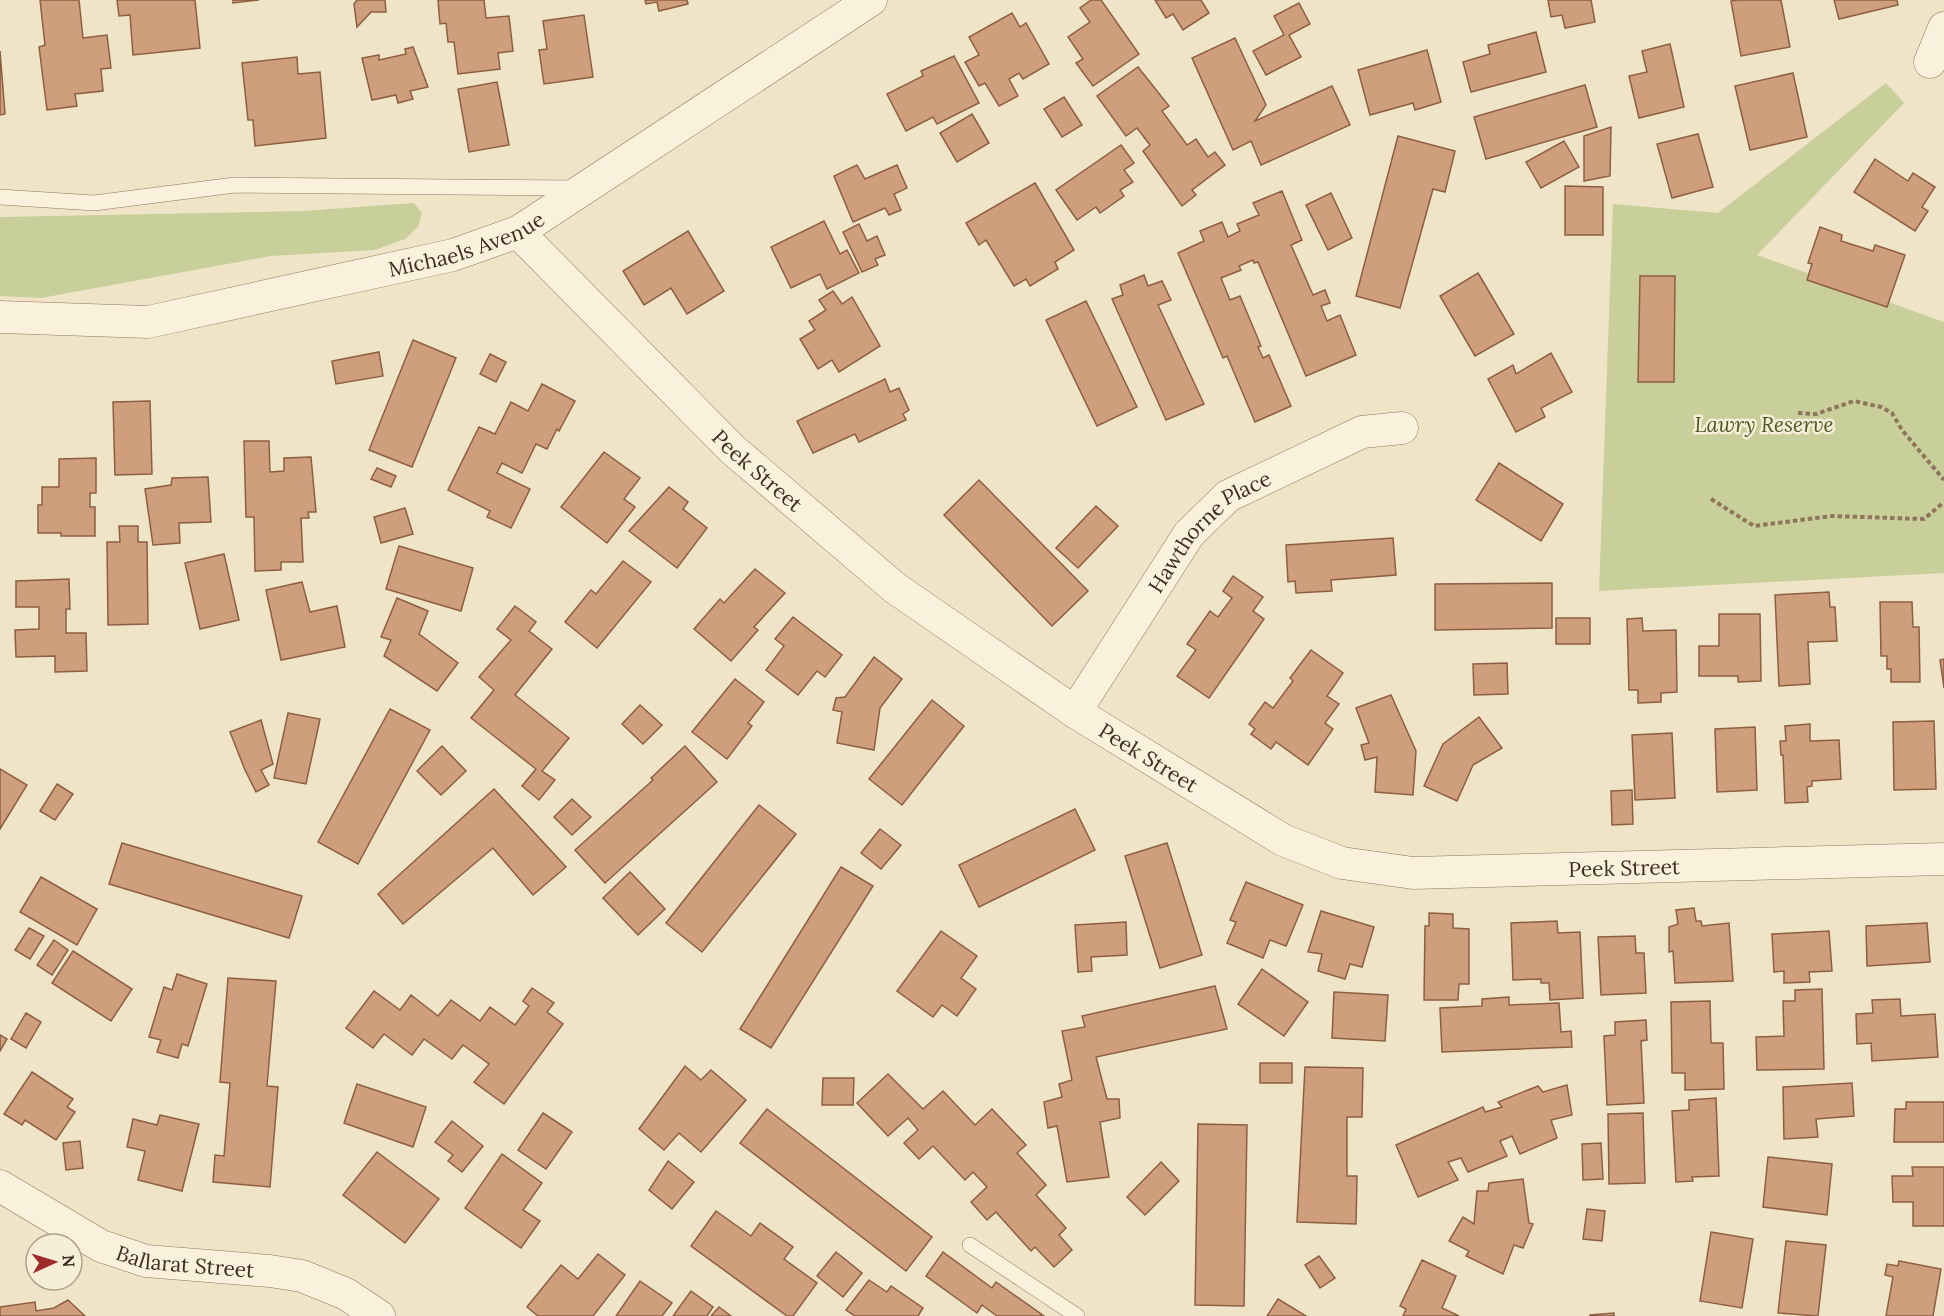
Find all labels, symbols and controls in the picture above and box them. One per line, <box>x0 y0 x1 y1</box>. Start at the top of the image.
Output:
street label: Michaels Avenue <box>386 205 549 282</box>
park label: Lawry Reserve <box>1694 411 1834 438</box>
street label: Peek Street <box>707 423 809 518</box>
street label: Hawthorne Place <box>1142 464 1275 598</box>
street label: Peek Street <box>1094 717 1204 798</box>
street label: Peek Street <box>1568 852 1681 882</box>
north arrow <box>24 1232 84 1292</box>
street label: Ballarat Street <box>113 1239 256 1283</box>
text: N <box>59 1254 79 1268</box>

